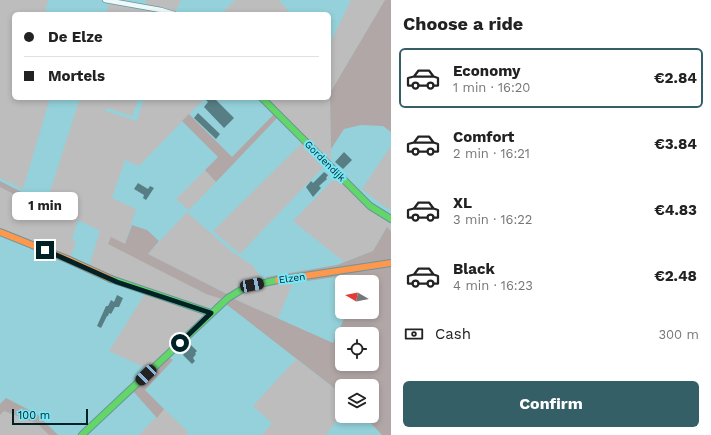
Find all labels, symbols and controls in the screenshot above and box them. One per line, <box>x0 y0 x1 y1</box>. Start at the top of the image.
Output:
text: Choose a ride <box>403 13 523 34</box>
text: De Elze <box>48 28 103 46</box>
icon: car <box>405 60 441 96</box>
text: Economy <box>453 62 520 80</box>
text: Mortels <box>48 67 105 85</box>
text: €2.84 <box>654 69 697 87</box>
text: 1 min · 16:20 <box>453 80 530 95</box>
icon: car <box>405 126 441 162</box>
text: Comfort <box>453 128 514 146</box>
text: €3.84 <box>654 135 697 153</box>
street label: Gordendijk <box>302 138 348 184</box>
text: 2 min · 16:21 <box>453 146 530 161</box>
callout: 1 min <box>12 192 78 220</box>
icon: car <box>405 192 441 228</box>
text: XL <box>453 194 472 212</box>
text: 1 min <box>28 198 62 213</box>
text: €4.83 <box>654 201 697 219</box>
text: 3 min · 16:22 <box>453 212 532 227</box>
route end <box>36 241 54 259</box>
icon: car <box>405 258 441 294</box>
text: Black <box>453 260 495 278</box>
text: €2.48 <box>654 267 697 285</box>
street label: Elzen <box>278 271 306 285</box>
north arrow <box>335 275 379 319</box>
map controls <box>335 275 379 423</box>
car <box>239 277 265 293</box>
text: 4 min · 16:23 <box>453 278 533 293</box>
icon: cash <box>403 323 425 345</box>
text: Cash <box>435 325 471 343</box>
button: locate <box>335 327 379 371</box>
text: 300 m <box>658 327 699 342</box>
route start <box>171 334 189 352</box>
car <box>133 362 159 388</box>
button: layers <box>335 379 379 423</box>
button: Confirm <box>403 381 699 427</box>
scale bar <box>12 407 88 426</box>
text: 100 m <box>18 409 50 422</box>

